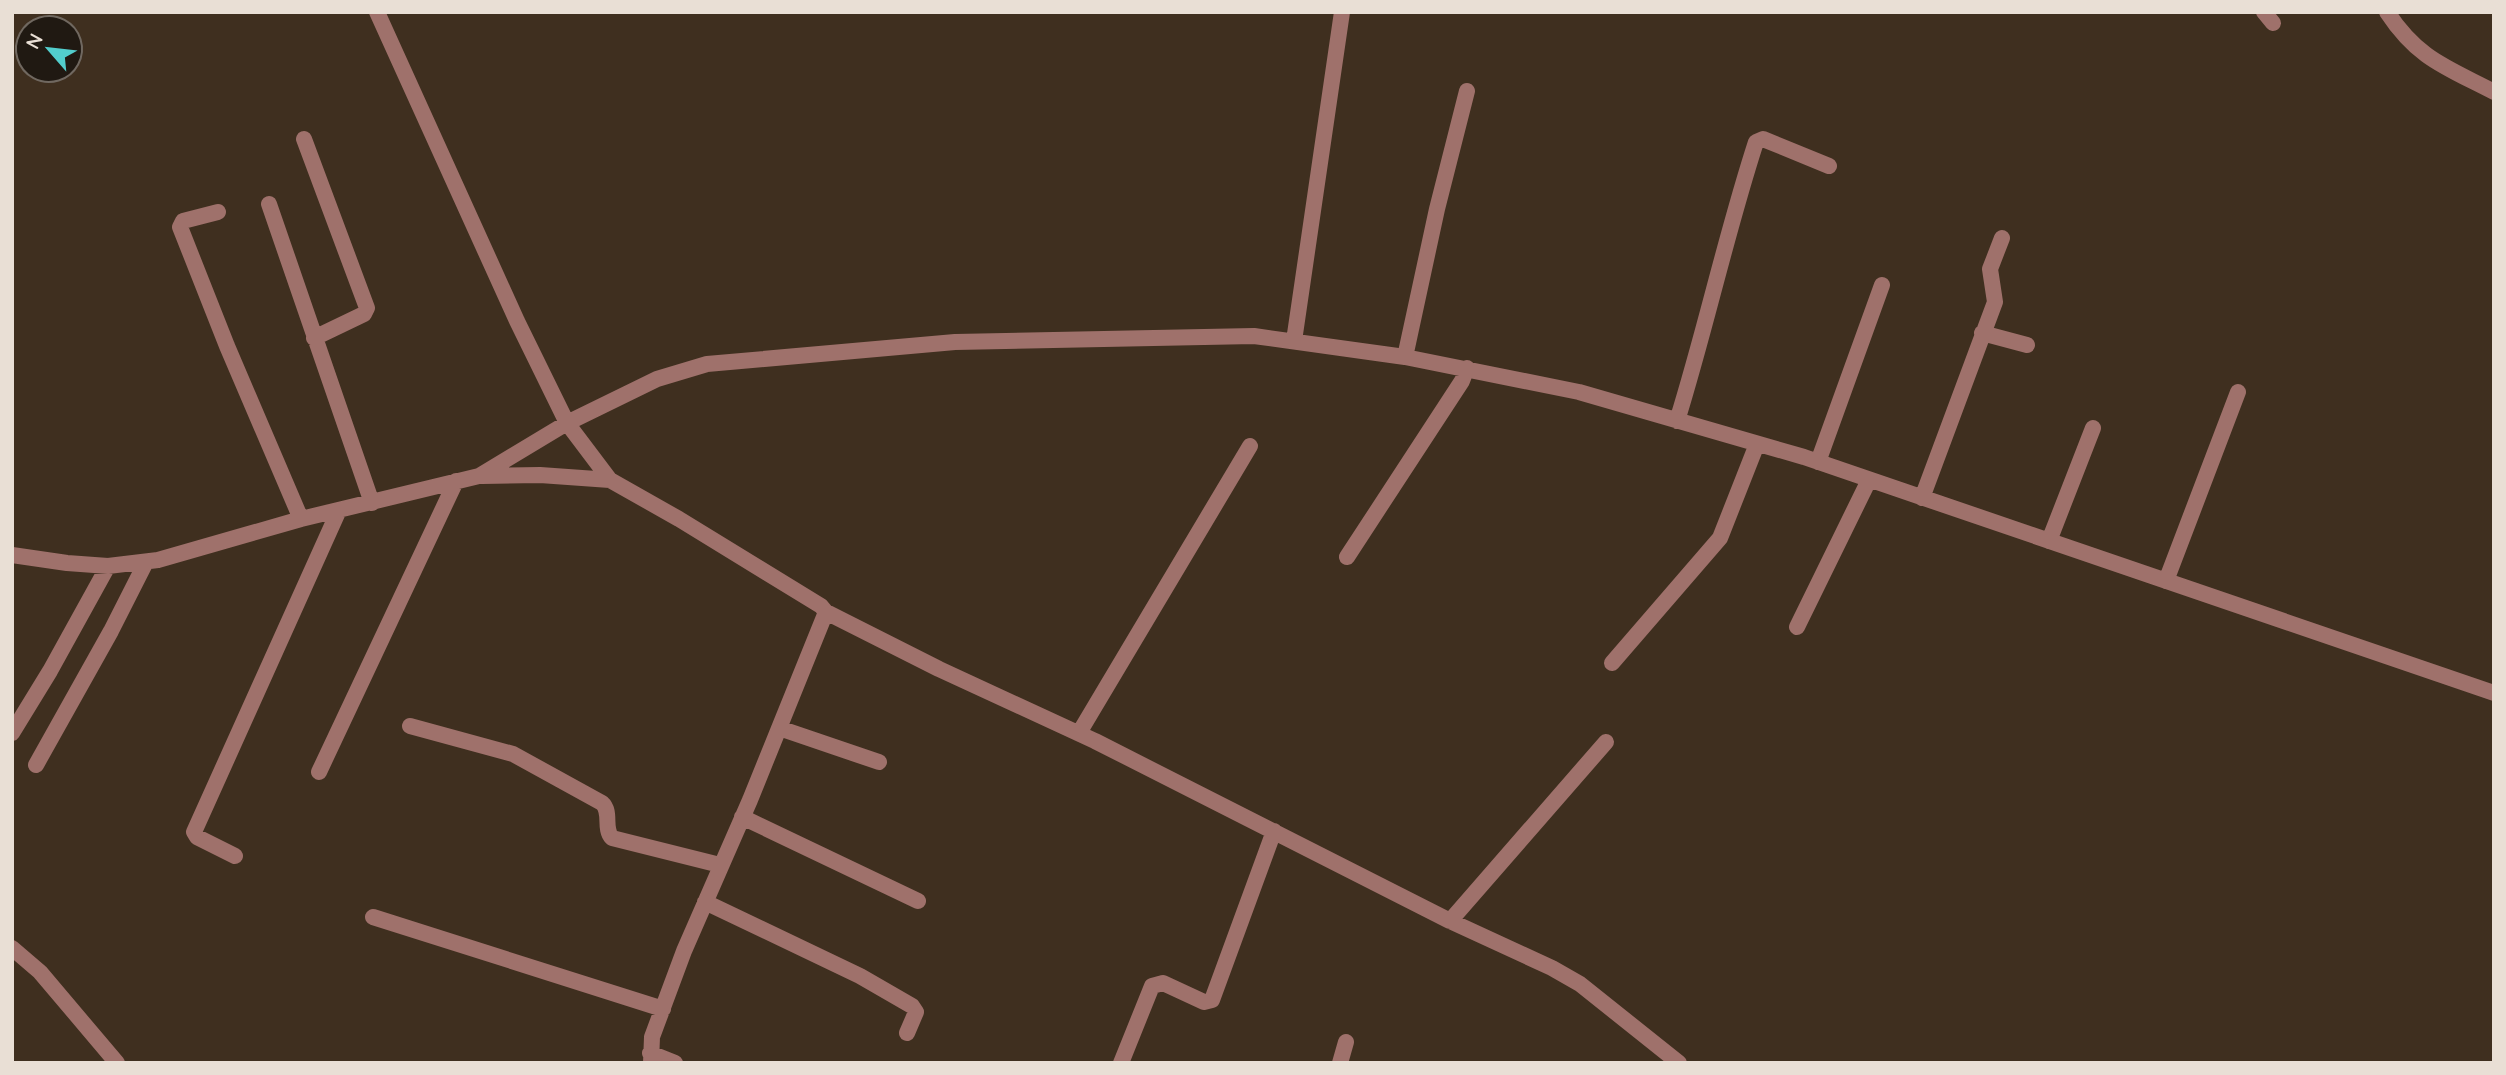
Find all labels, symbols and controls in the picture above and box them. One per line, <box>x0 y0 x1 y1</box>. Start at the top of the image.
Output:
north arrow <box>14 14 84 84</box>
text: N <box>20 29 48 53</box>

